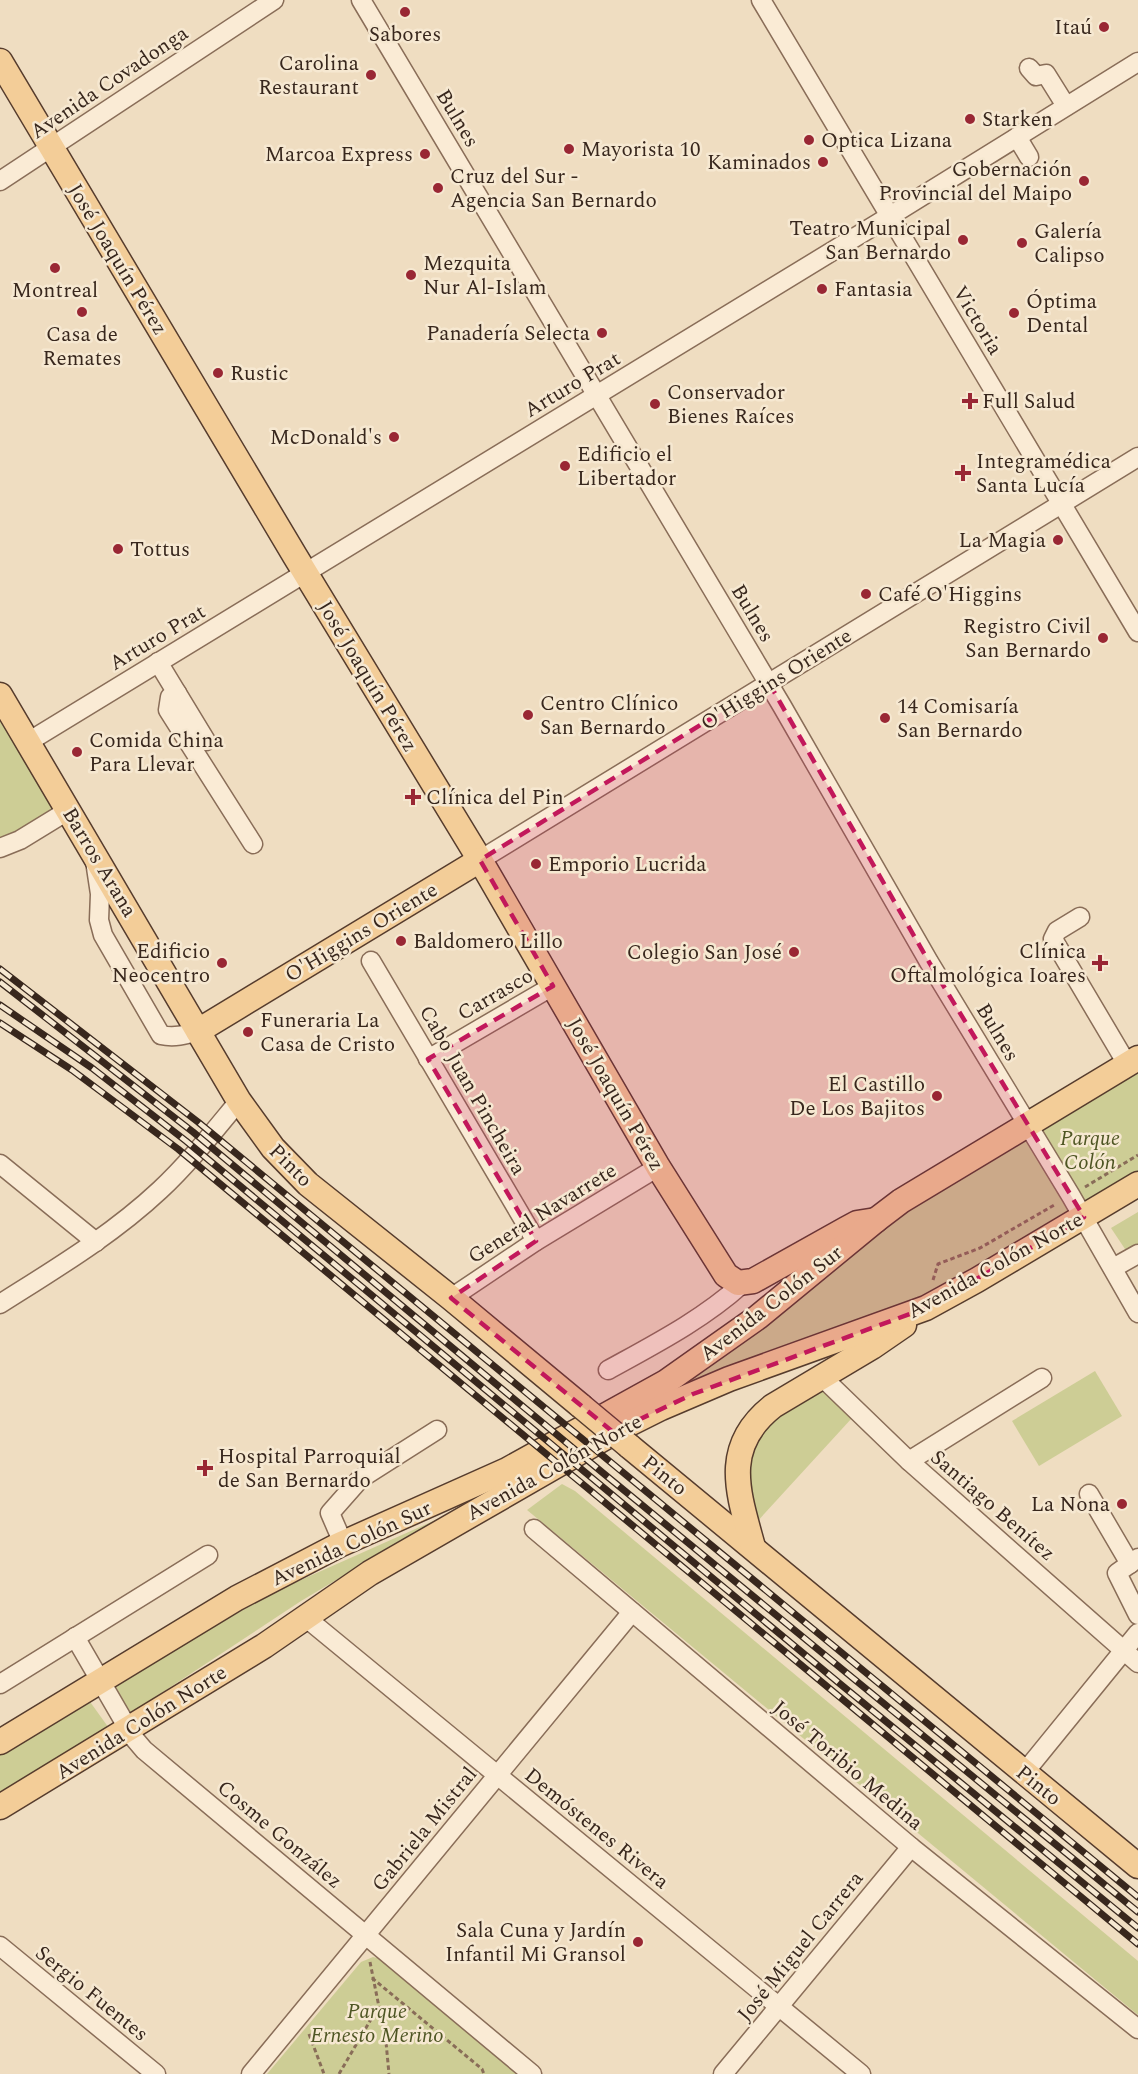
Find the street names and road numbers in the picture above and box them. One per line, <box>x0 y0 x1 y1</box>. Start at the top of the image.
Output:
street label: Avenida Covadonga <box>24 18 196 148</box>
street label: Bulnes <box>427 83 487 154</box>
street label: José Joaquín Pérez <box>59 177 175 342</box>
street label: Victoria <box>944 280 1011 362</box>
street label: Arturo Prat <box>518 343 627 426</box>
street label: Bulnes <box>722 578 782 649</box>
street label: José Joaquín Pérez <box>309 594 425 759</box>
street label: Arturo Prat <box>103 596 212 679</box>
street label: O'Higgins Oriente <box>695 620 858 739</box>
street label: Barros Arana <box>54 801 145 924</box>
street label: O'Higgins Oriente <box>279 875 444 991</box>
street label: Carrasco <box>451 960 540 1030</box>
street label: Bulnes <box>967 997 1027 1068</box>
street label: Cabo Juan Pincheira <box>410 1000 534 1182</box>
street label: José Joaquín Pérez <box>558 1012 672 1177</box>
street label: Pinto <box>261 1136 320 1195</box>
street label: General Navarrete <box>462 1155 623 1273</box>
street label: Avenida Colón Norte <box>902 1204 1089 1328</box>
street label: Avenida Colón Sur <box>693 1238 850 1370</box>
street label: Avenida Colón Norte <box>461 1406 648 1530</box>
street label: Santiago Benítez <box>923 1442 1062 1569</box>
street label: Pinto <box>634 1447 694 1504</box>
street label: Avenida Colón Sur <box>266 1493 437 1595</box>
street label: Avenida Colón Norte <box>50 1657 233 1789</box>
street label: José Toribio Medina <box>765 1693 931 1839</box>
street label: Pinto <box>1008 1757 1068 1814</box>
street label: Gabriela Mistral <box>364 1760 485 1899</box>
street label: Demóstenes Rivera <box>517 1760 676 1898</box>
street label: Cosme González <box>210 1773 349 1897</box>
street label: José Miguel Carrera <box>730 1864 872 2029</box>
street label: Sergio Fuentes <box>28 1938 155 2050</box>

